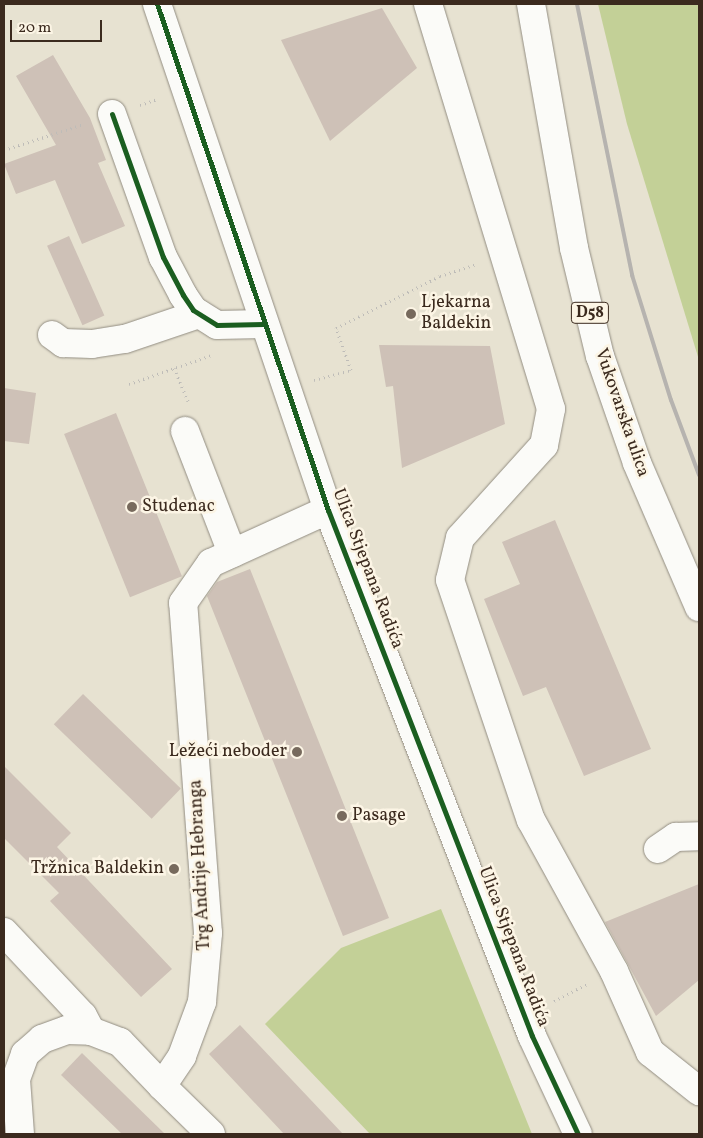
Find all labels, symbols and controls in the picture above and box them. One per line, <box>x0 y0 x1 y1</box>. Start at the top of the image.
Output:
scale bar <box>12 10 105 42</box>
text: 20 m <box>18 18 51 39</box>
place label: Ljekarna Baldekin <box>421 293 491 336</box>
road number: D58 <box>570 300 610 326</box>
marker: Ljekarna Baldekin <box>405 308 417 320</box>
street label: Vukovarska ulica <box>589 346 653 480</box>
street label: Ulica Stjepana Radića <box>326 486 408 652</box>
place label: Studenac <box>142 496 215 518</box>
marker: Studenac <box>126 501 138 513</box>
place label: Ležeći neboder <box>169 741 287 763</box>
marker: Ležeći neboder <box>291 746 303 758</box>
street label: Trg Andrije Hebranga <box>186 779 216 951</box>
place label: Pasage <box>352 805 406 827</box>
marker: Pasage <box>336 810 348 822</box>
place label: Tržnica Baldekin <box>31 858 164 880</box>
marker: Tržnica Baldekin <box>168 863 180 875</box>
street label: Ulica Stjepana Radića <box>472 864 554 1030</box>

